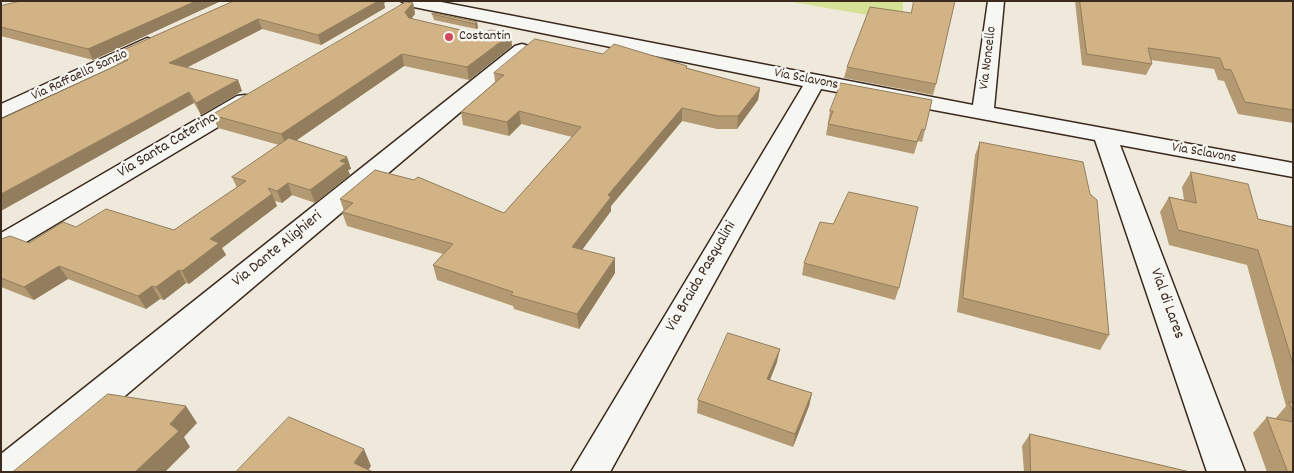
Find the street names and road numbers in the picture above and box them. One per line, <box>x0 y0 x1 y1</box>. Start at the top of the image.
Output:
street label: Via Noncello <box>977 26 1001 90</box>
street label: Via Raffaello Sanzio <box>29 46 131 106</box>
street label: Via Sclavons <box>772 66 840 94</box>
street label: Via Santa Caterina <box>115 109 221 183</box>
street label: Via Sclavons <box>1170 140 1238 168</box>
street label: Via Dante Alighieri <box>229 208 327 292</box>
street label: Via Braida Pasqualini <box>663 218 741 336</box>
street label: Vial di Lares <box>1144 266 1188 342</box>

